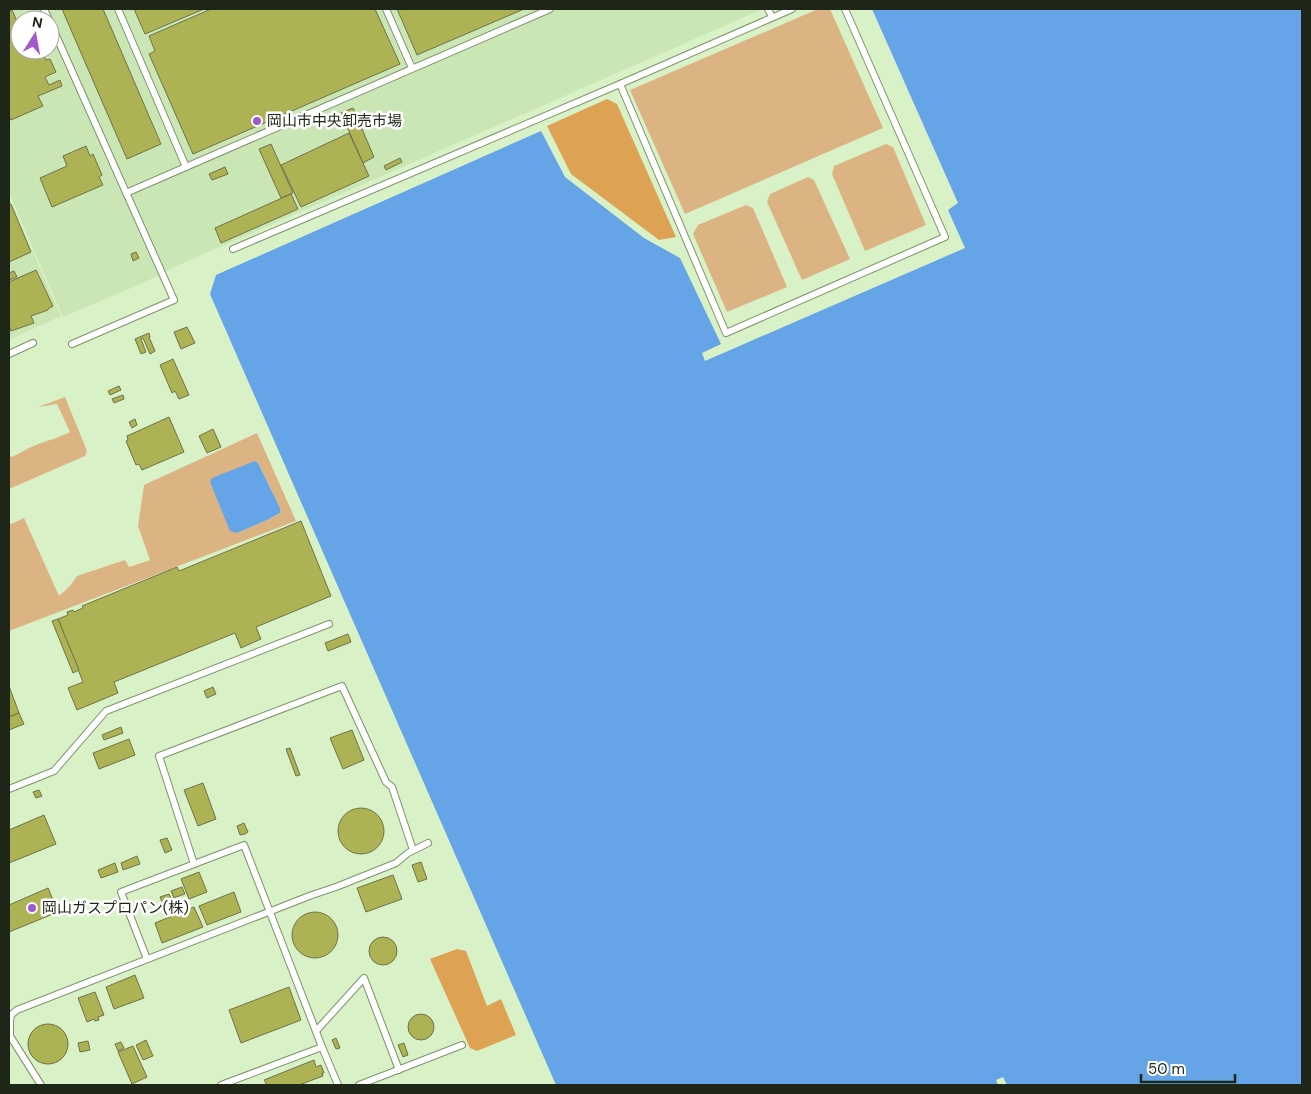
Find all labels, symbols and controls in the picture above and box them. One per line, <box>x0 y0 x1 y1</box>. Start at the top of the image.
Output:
north arrow <box>10 10 60 60</box>
text: N <box>31 12 44 32</box>
place label: 岡山市中央卸売市場 <box>267 111 402 131</box>
marker: 岡山市中央卸売市場 <box>251 115 263 127</box>
place label: 岡山ガスプロパン(株) <box>42 898 189 918</box>
marker: 岡山ガスプロパン(株) <box>26 902 38 914</box>
scale bar <box>1141 1052 1235 1084</box>
text: 50 m <box>1148 1059 1185 1079</box>

